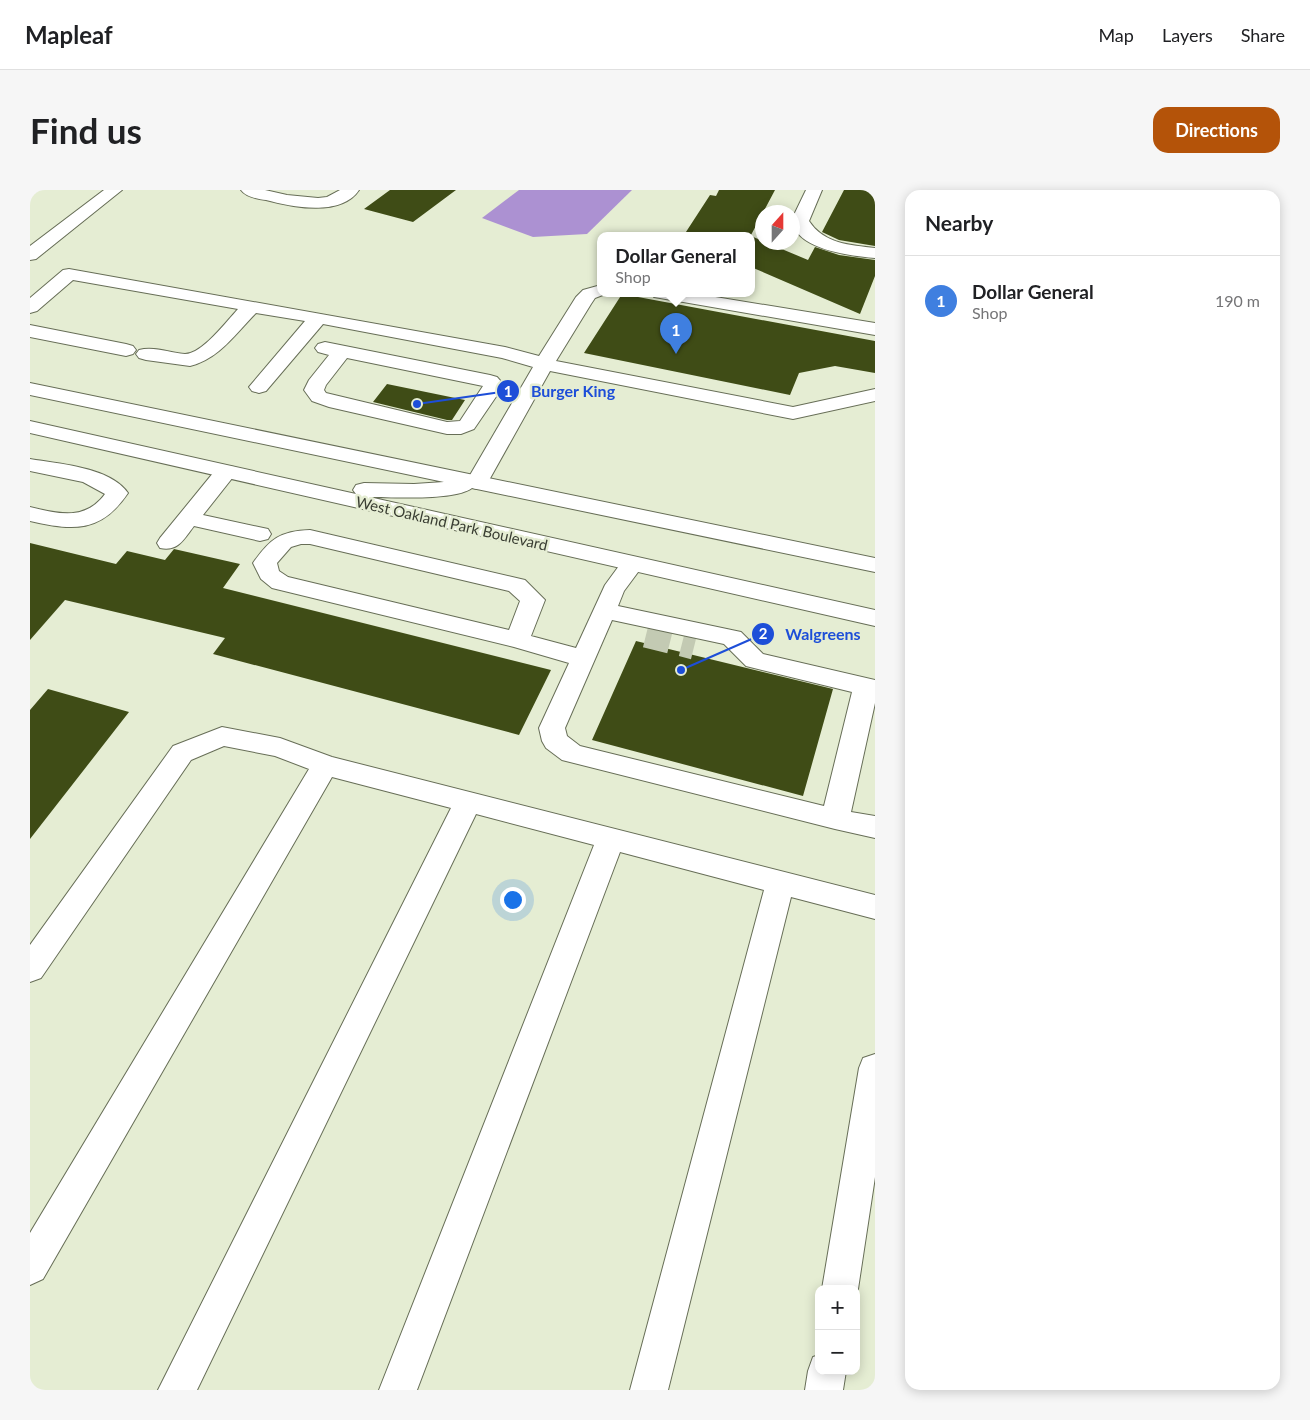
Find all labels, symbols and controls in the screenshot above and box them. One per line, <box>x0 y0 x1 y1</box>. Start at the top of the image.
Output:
text: Mapleaf <box>25 20 113 49</box>
text: Map <box>1098 24 1134 46</box>
text: Layers <box>1162 24 1213 46</box>
text: Share <box>1241 24 1285 46</box>
button: Directions <box>1153 107 1280 153</box>
text: Find us <box>30 109 142 151</box>
north arrow <box>755 205 800 250</box>
text: Nearby <box>925 210 993 235</box>
popup <box>597 232 755 297</box>
text: Dollar General <box>615 244 737 267</box>
text: Shop <box>615 267 651 286</box>
text: Dollar General <box>972 280 1094 303</box>
text: 1 <box>936 291 946 310</box>
text: 190 m <box>1215 291 1260 310</box>
text: Shop <box>972 303 1008 322</box>
pin: 1 <box>660 313 692 354</box>
callout: Burger King <box>496 376 625 407</box>
text: Burger King <box>531 381 616 400</box>
text: 1 <box>504 382 512 400</box>
street label: West Oakland Park Boulevard <box>354 492 550 554</box>
callout: Walgreens <box>750 619 871 650</box>
text: 2 <box>759 624 768 642</box>
text: Walgreens <box>785 624 861 643</box>
your location <box>500 887 526 913</box>
map controls <box>815 1285 860 1375</box>
button: + <box>815 1285 860 1330</box>
button: − <box>815 1330 860 1375</box>

